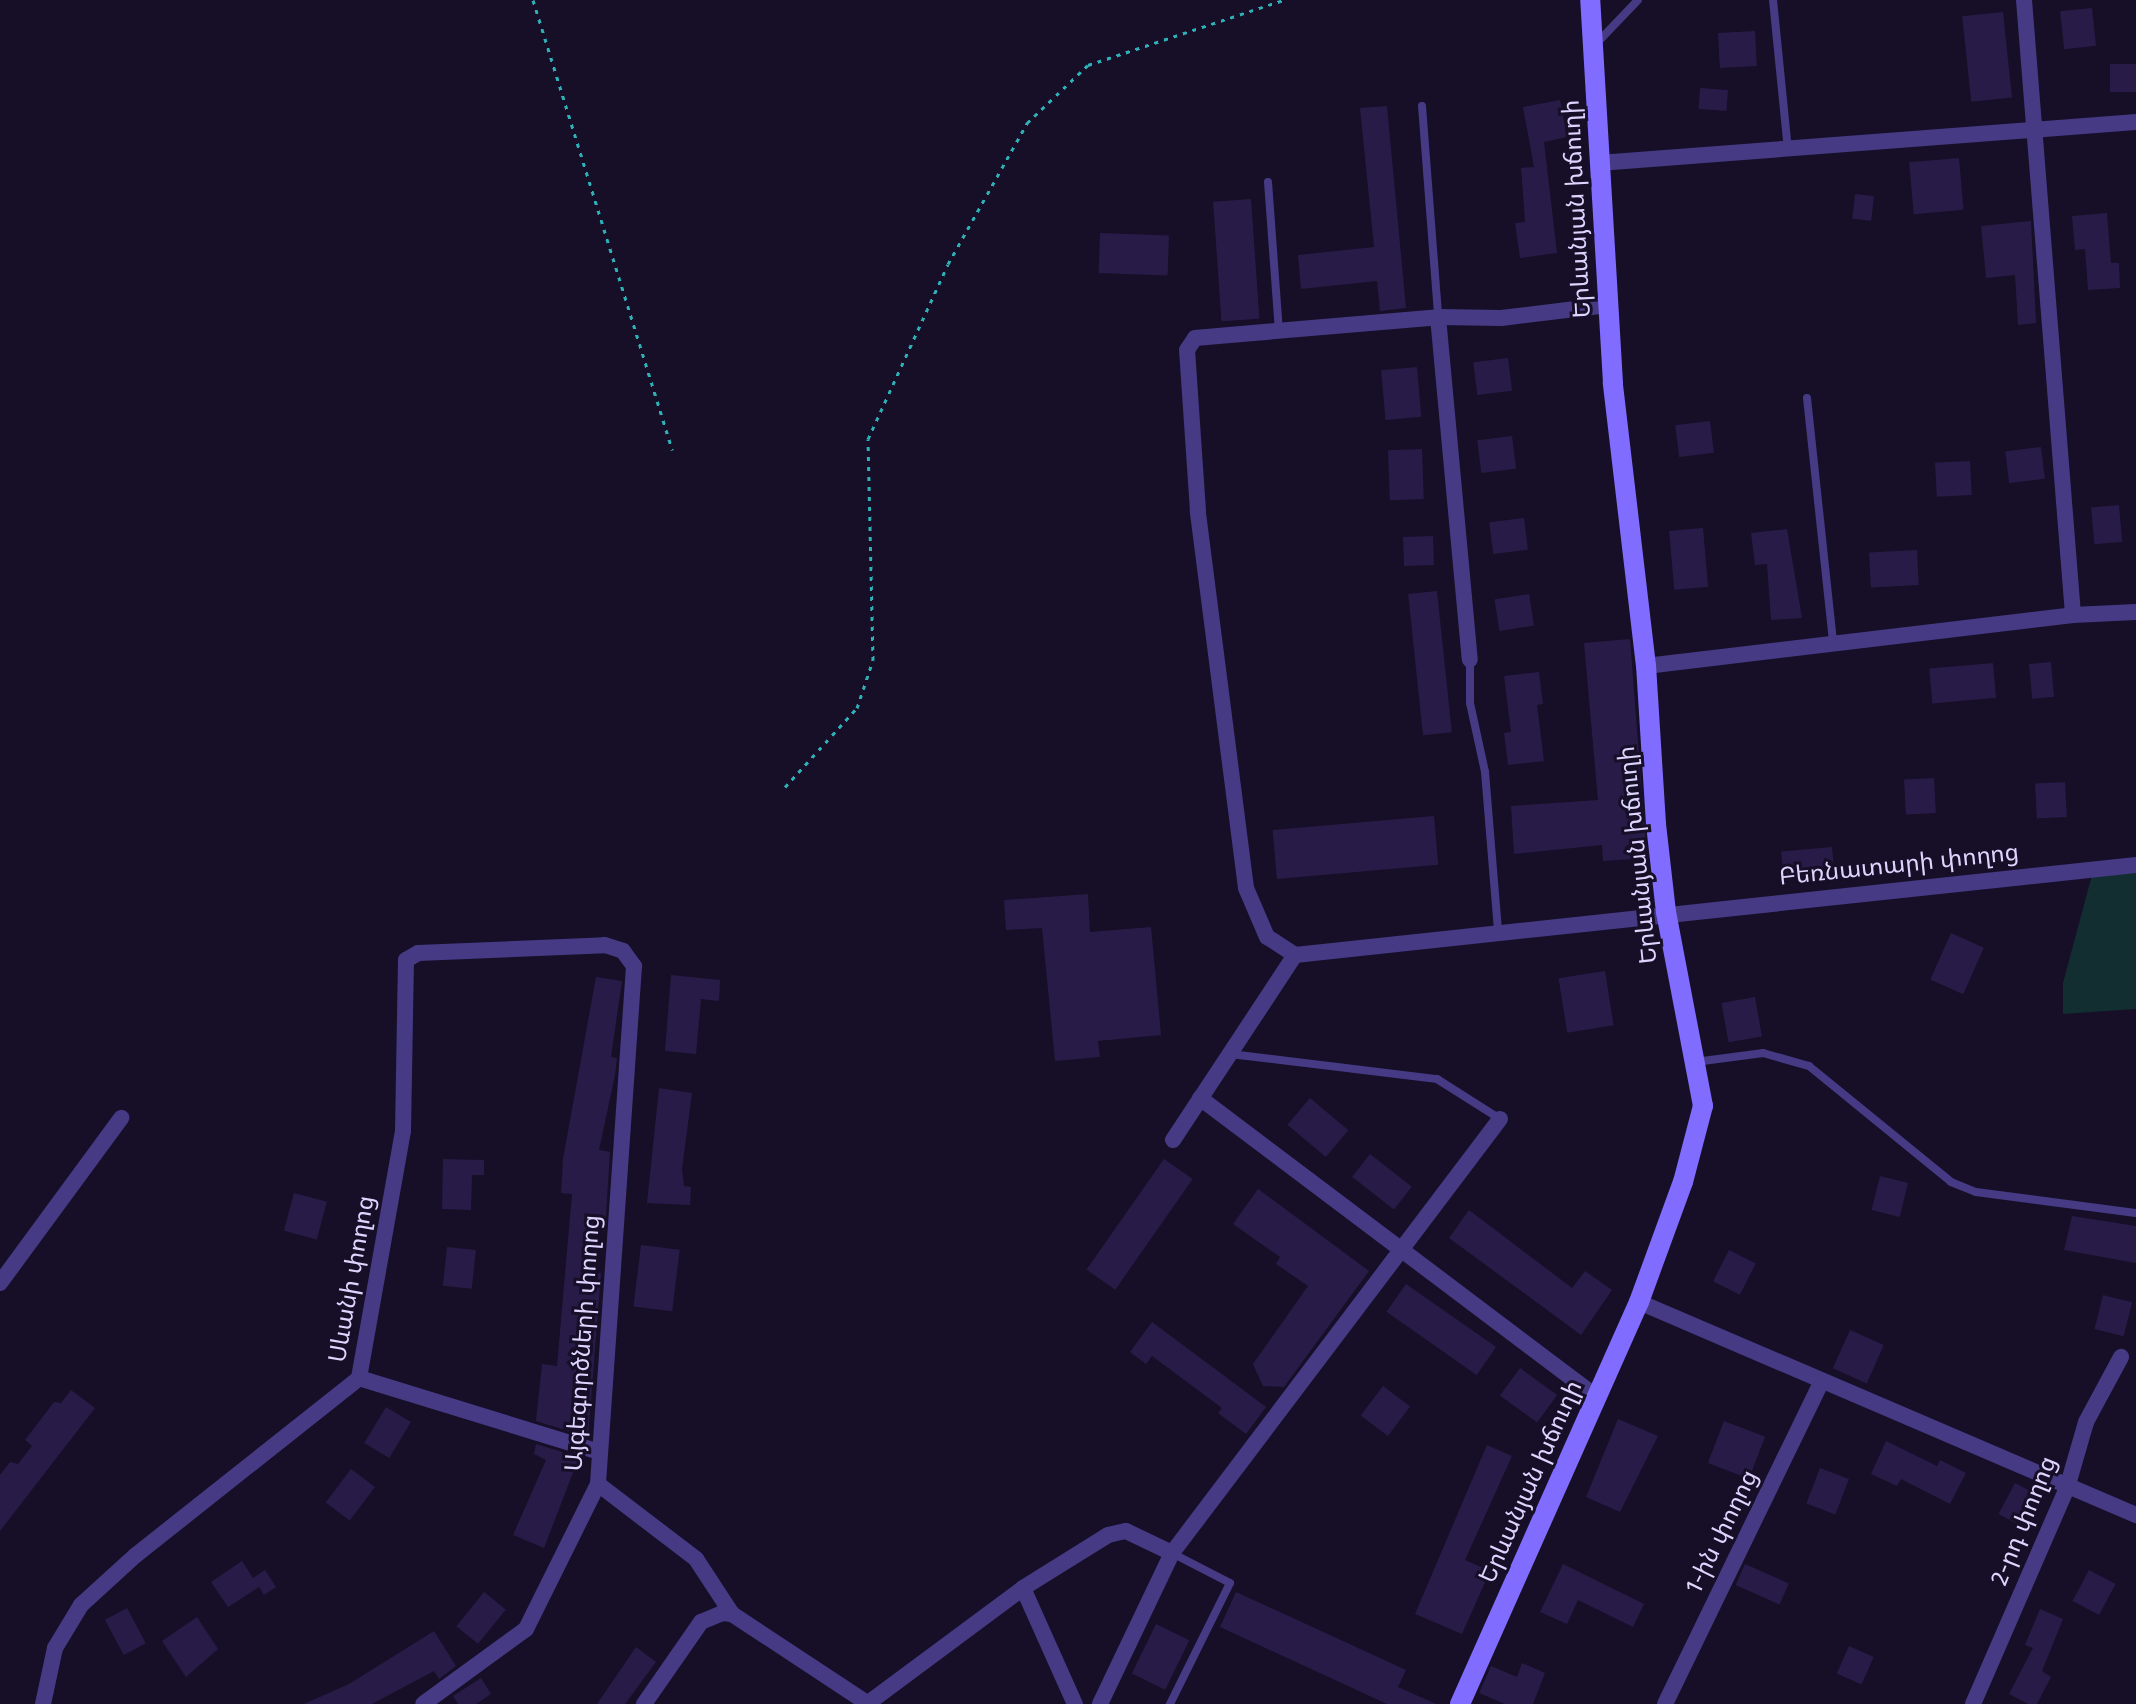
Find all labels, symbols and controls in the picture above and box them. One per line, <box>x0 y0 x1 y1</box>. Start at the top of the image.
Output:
street label: Երևանյան խճուղի <box>1557 99 1597 319</box>
street label: Երևանյան խճուղի <box>1612 745 1664 965</box>
street label: Բեռնատարի փողոց <box>1778 838 2020 892</box>
street label: Սևանի փողոց <box>323 1193 381 1365</box>
street label: Այգեգործների փողոց <box>560 1214 606 1472</box>
street label: Երևանյան խճուղի <box>1473 1376 1589 1588</box>
street label: 2-րդ փողոց <box>1985 1452 2063 1590</box>
street label: 1-ին փողոց <box>1680 1465 1764 1599</box>

